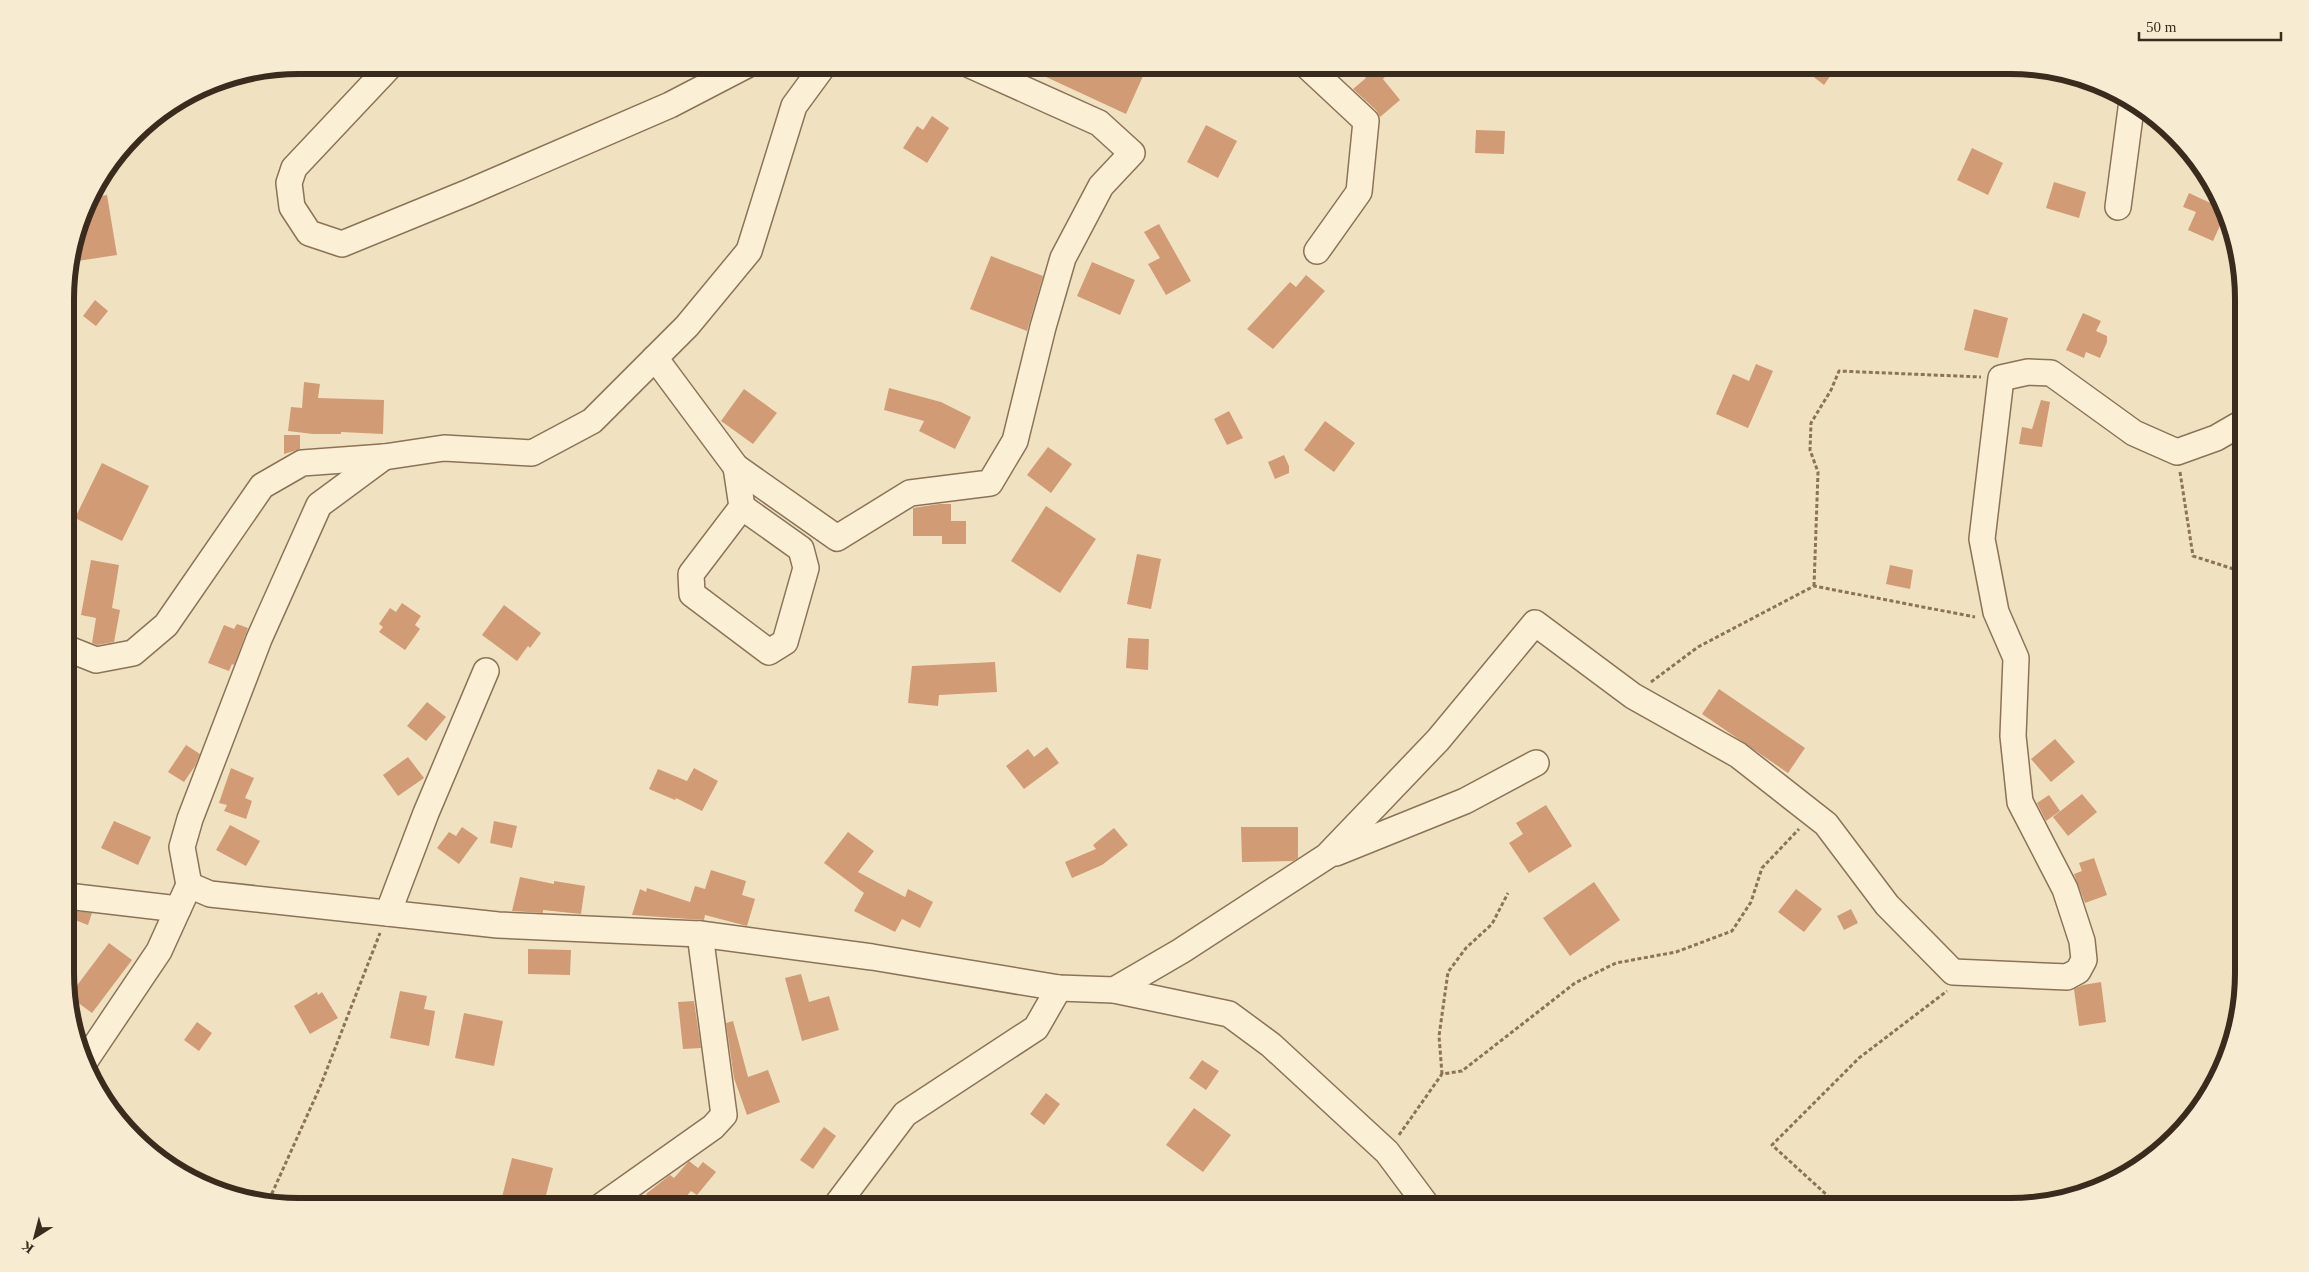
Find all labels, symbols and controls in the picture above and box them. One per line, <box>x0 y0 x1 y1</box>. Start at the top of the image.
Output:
scale bar <box>2139 10 2282 42</box>
text: 50 m <box>2146 19 2177 35</box>
north arrow <box>10 1212 60 1262</box>
text: K <box>19 1238 36 1256</box>

